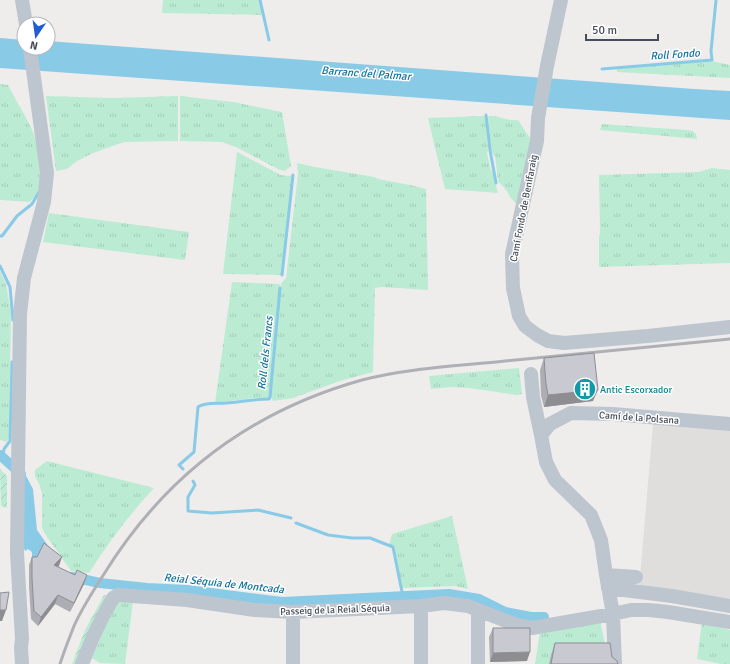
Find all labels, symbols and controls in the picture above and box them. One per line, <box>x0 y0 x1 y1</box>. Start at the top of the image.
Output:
north arrow <box>16 16 56 56</box>
scale bar <box>586 16 658 42</box>
text: 50 m <box>592 23 617 38</box>
text: N <box>29 38 39 52</box>
water label: Roll Fondo <box>650 46 702 63</box>
water label: Barranc del Palmar <box>321 64 413 83</box>
street label: Camí Fondo de Benifaraig <box>508 154 540 263</box>
water label: Roll dels Francs <box>255 315 276 390</box>
building icon: Antic Escorxador <box>572 376 598 402</box>
place label: Antic Escorxador <box>600 384 673 396</box>
street label: Camí de la Polsana <box>599 409 679 427</box>
water label: Reial Séquia de Montcada <box>163 571 285 596</box>
street label: Passeig de la Reial Séquia <box>280 602 390 618</box>

